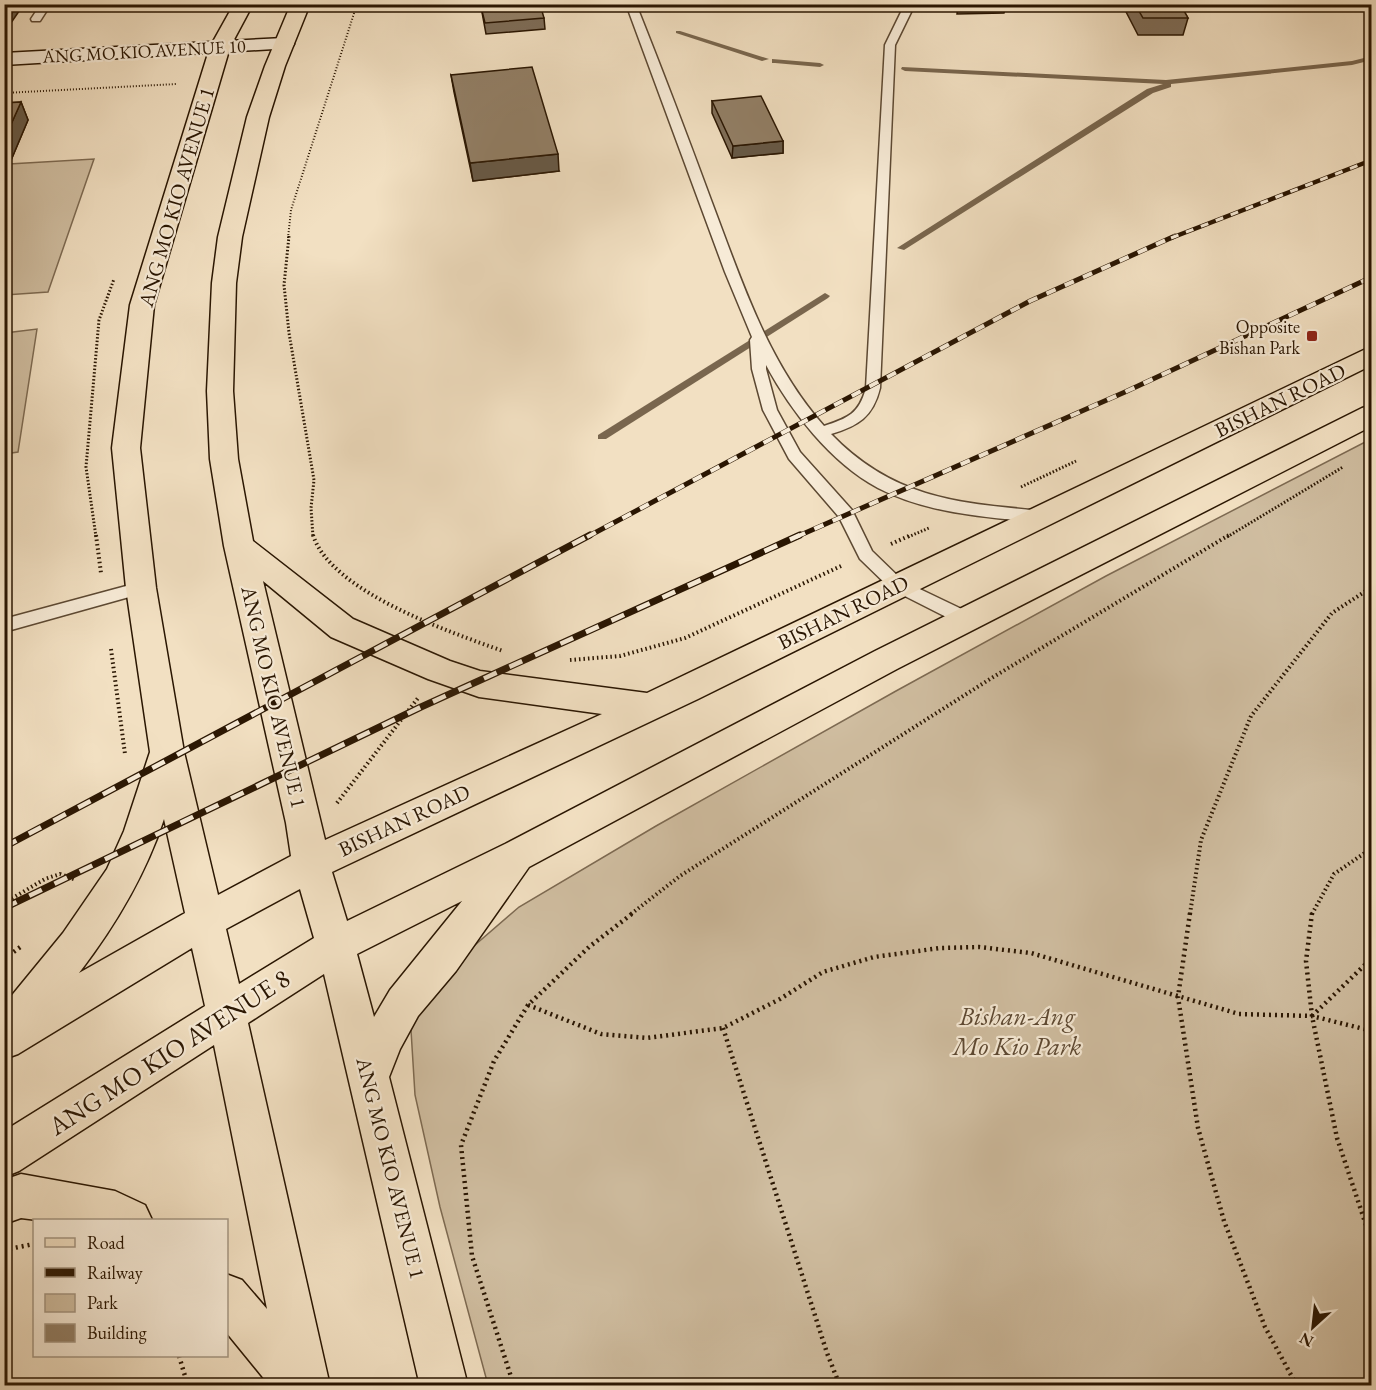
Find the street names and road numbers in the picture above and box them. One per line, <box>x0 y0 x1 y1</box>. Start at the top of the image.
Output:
street label: ANG MO KIO AVENUE 10 <box>41 34 247 68</box>
street label: ANG MO KIO AVENUE 1 <box>131 84 220 311</box>
street label: BISHAN ROAD <box>1210 357 1350 443</box>
street label: BISHAN ROAD <box>773 569 913 655</box>
street label: ANG MO KIO AVENUE 1 <box>235 582 313 811</box>
street label: BISHAN ROAD <box>334 778 474 862</box>
street label: ANG MO KIO AVENUE 8 <box>41 961 296 1143</box>
street label: ANG MO KIO AVENUE 1 <box>350 1053 432 1282</box>

